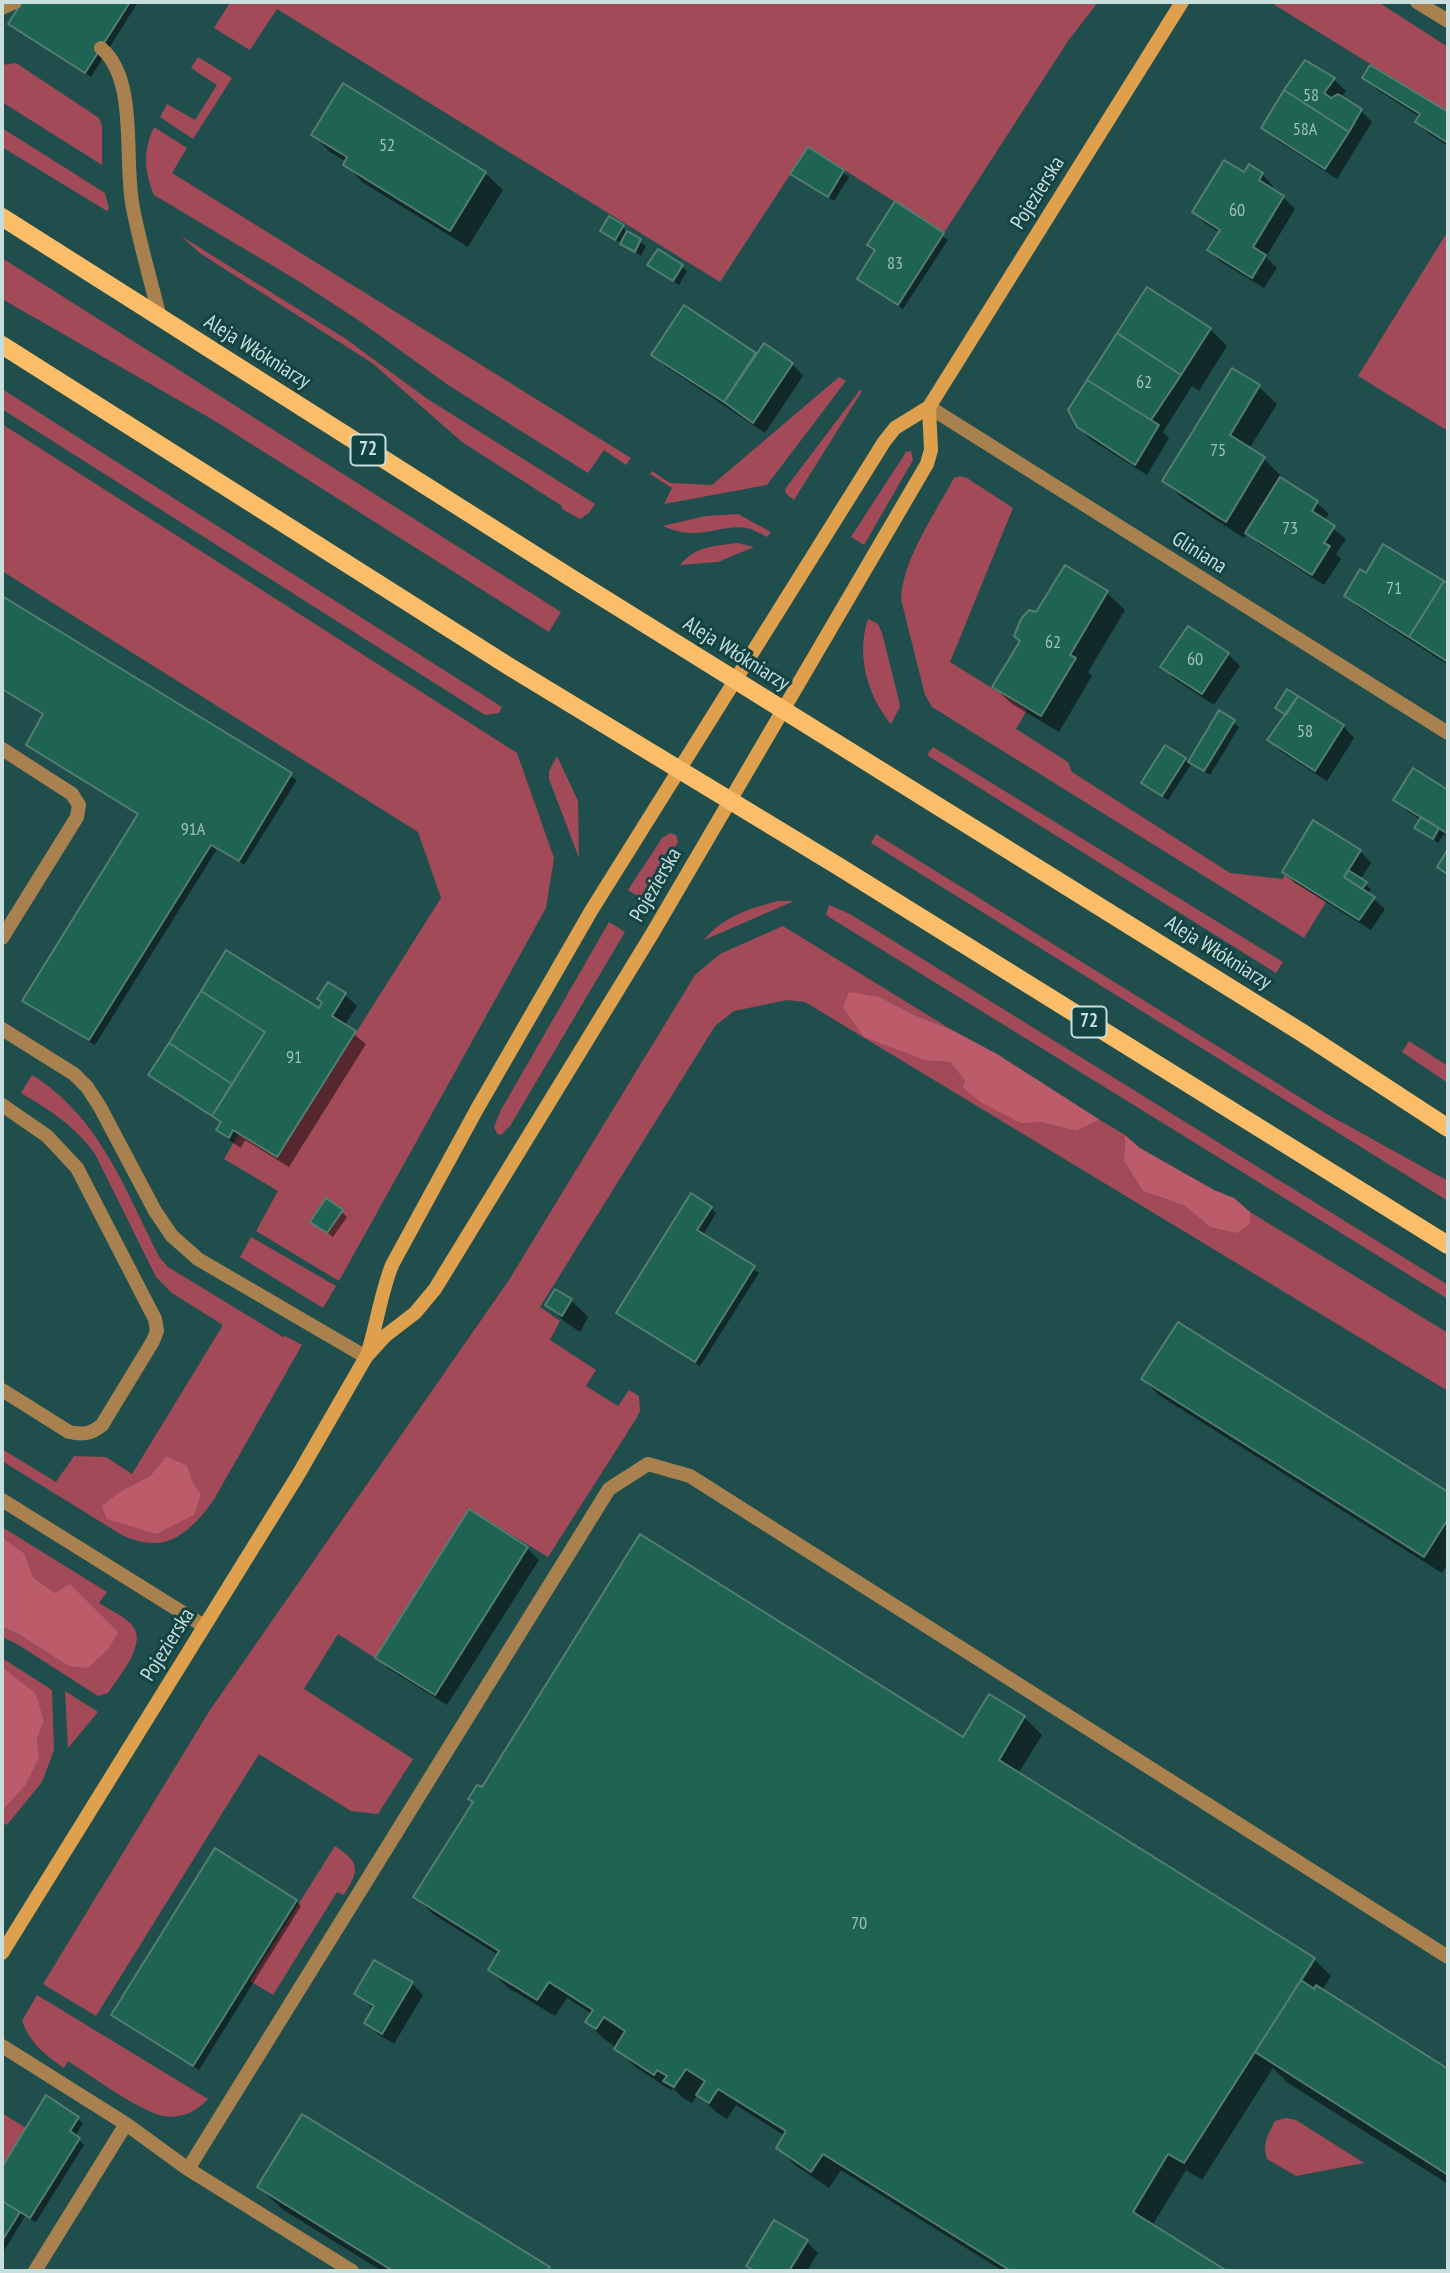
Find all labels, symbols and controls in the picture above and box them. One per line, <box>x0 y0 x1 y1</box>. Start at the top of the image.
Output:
house number: 58 <box>1303 85 1319 107</box>
house number: 58A <box>1293 119 1317 141</box>
house number: 52 <box>379 135 395 157</box>
street label: Pojezierska <box>1006 152 1070 234</box>
house number: 60 <box>1229 200 1245 222</box>
house number: 83 <box>887 253 903 275</box>
street label: Aleja Włókniarzy <box>199 309 315 395</box>
house number: 62 <box>1136 372 1152 394</box>
road number: 72 <box>350 435 386 466</box>
house number: 75 <box>1210 440 1226 462</box>
house number: 73 <box>1282 518 1298 540</box>
street label: Gliniana <box>1167 527 1231 579</box>
house number: 71 <box>1386 578 1402 600</box>
street label: Aleja Włókniarzy <box>678 611 794 697</box>
house number: 62 <box>1045 632 1061 654</box>
house number: 60 <box>1187 649 1203 671</box>
house number: 58 <box>1297 721 1313 743</box>
house number: 91A <box>181 819 205 841</box>
street label: Pojezierska <box>625 844 687 926</box>
street label: Aleja Włókniarzy <box>1160 910 1276 996</box>
road number: 72 <box>1072 1006 1106 1038</box>
house number: 91 <box>286 1047 302 1069</box>
street label: Pojezierska <box>136 1604 200 1686</box>
house number: 70 <box>851 1913 867 1935</box>

